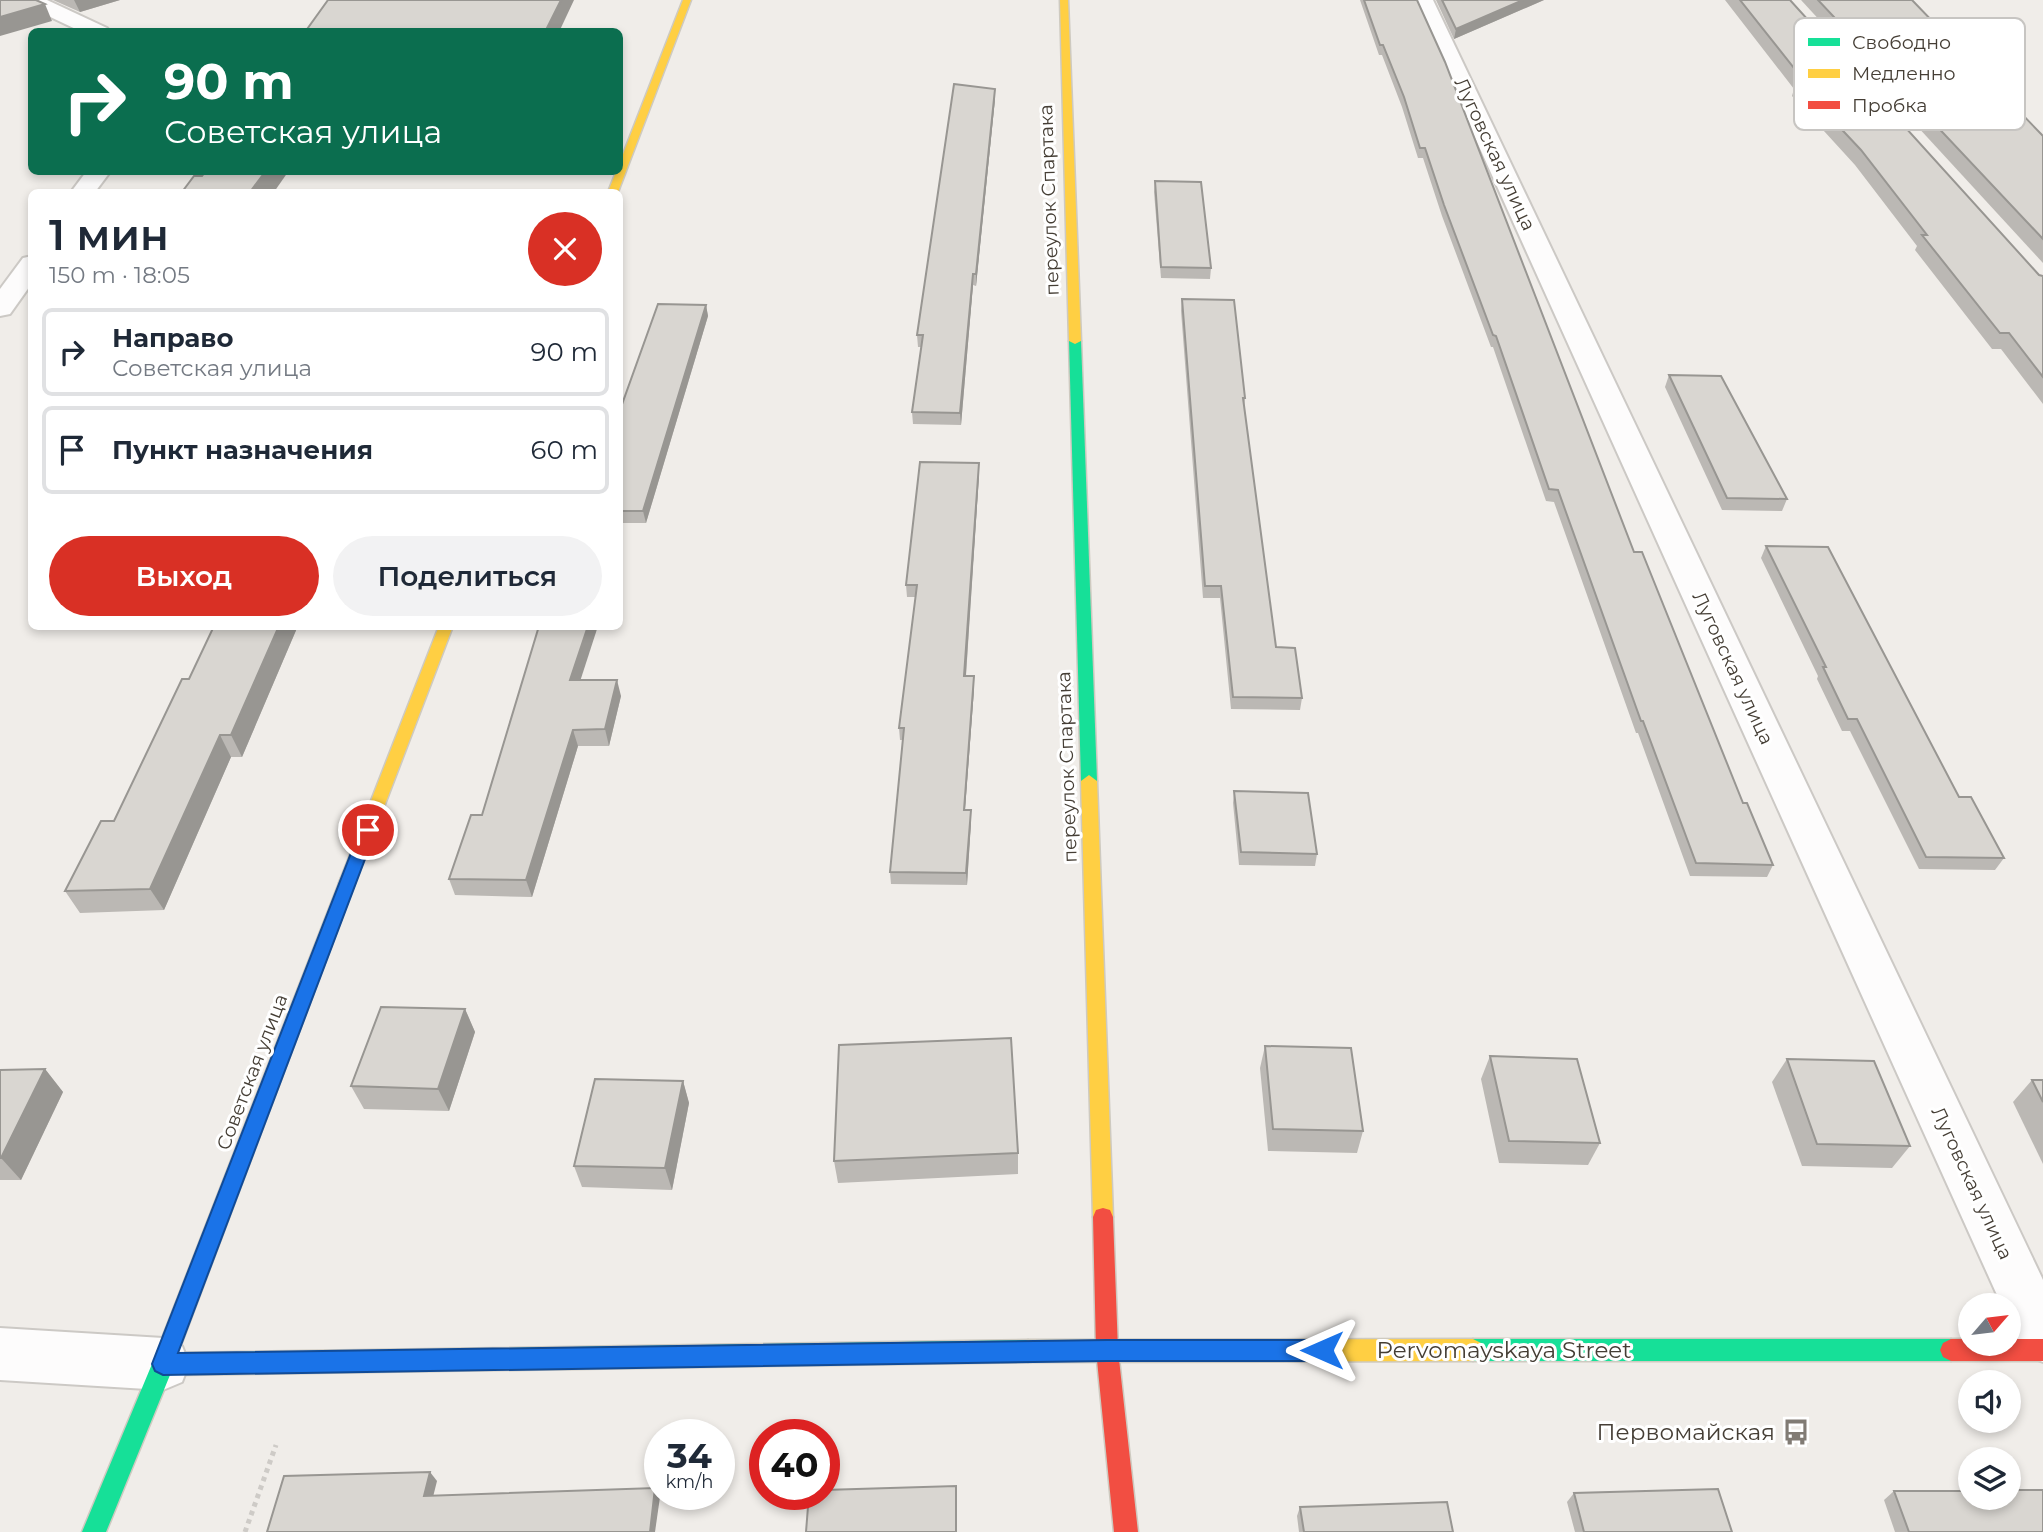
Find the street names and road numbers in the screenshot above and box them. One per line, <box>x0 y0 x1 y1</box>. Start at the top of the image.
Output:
street label: Луговская улица <box>1449 74 1541 234</box>
street label: переулок Спартака <box>1034 104 1064 296</box>
street label: Луговская улица <box>1687 588 1779 748</box>
street label: переулок Спартака <box>1052 671 1082 863</box>
street label: Советская улица <box>212 991 292 1153</box>
street label: Луговская улица <box>1926 1103 2018 1263</box>
street label: Pervomayskaya Street <box>1376 1336 1632 1364</box>

